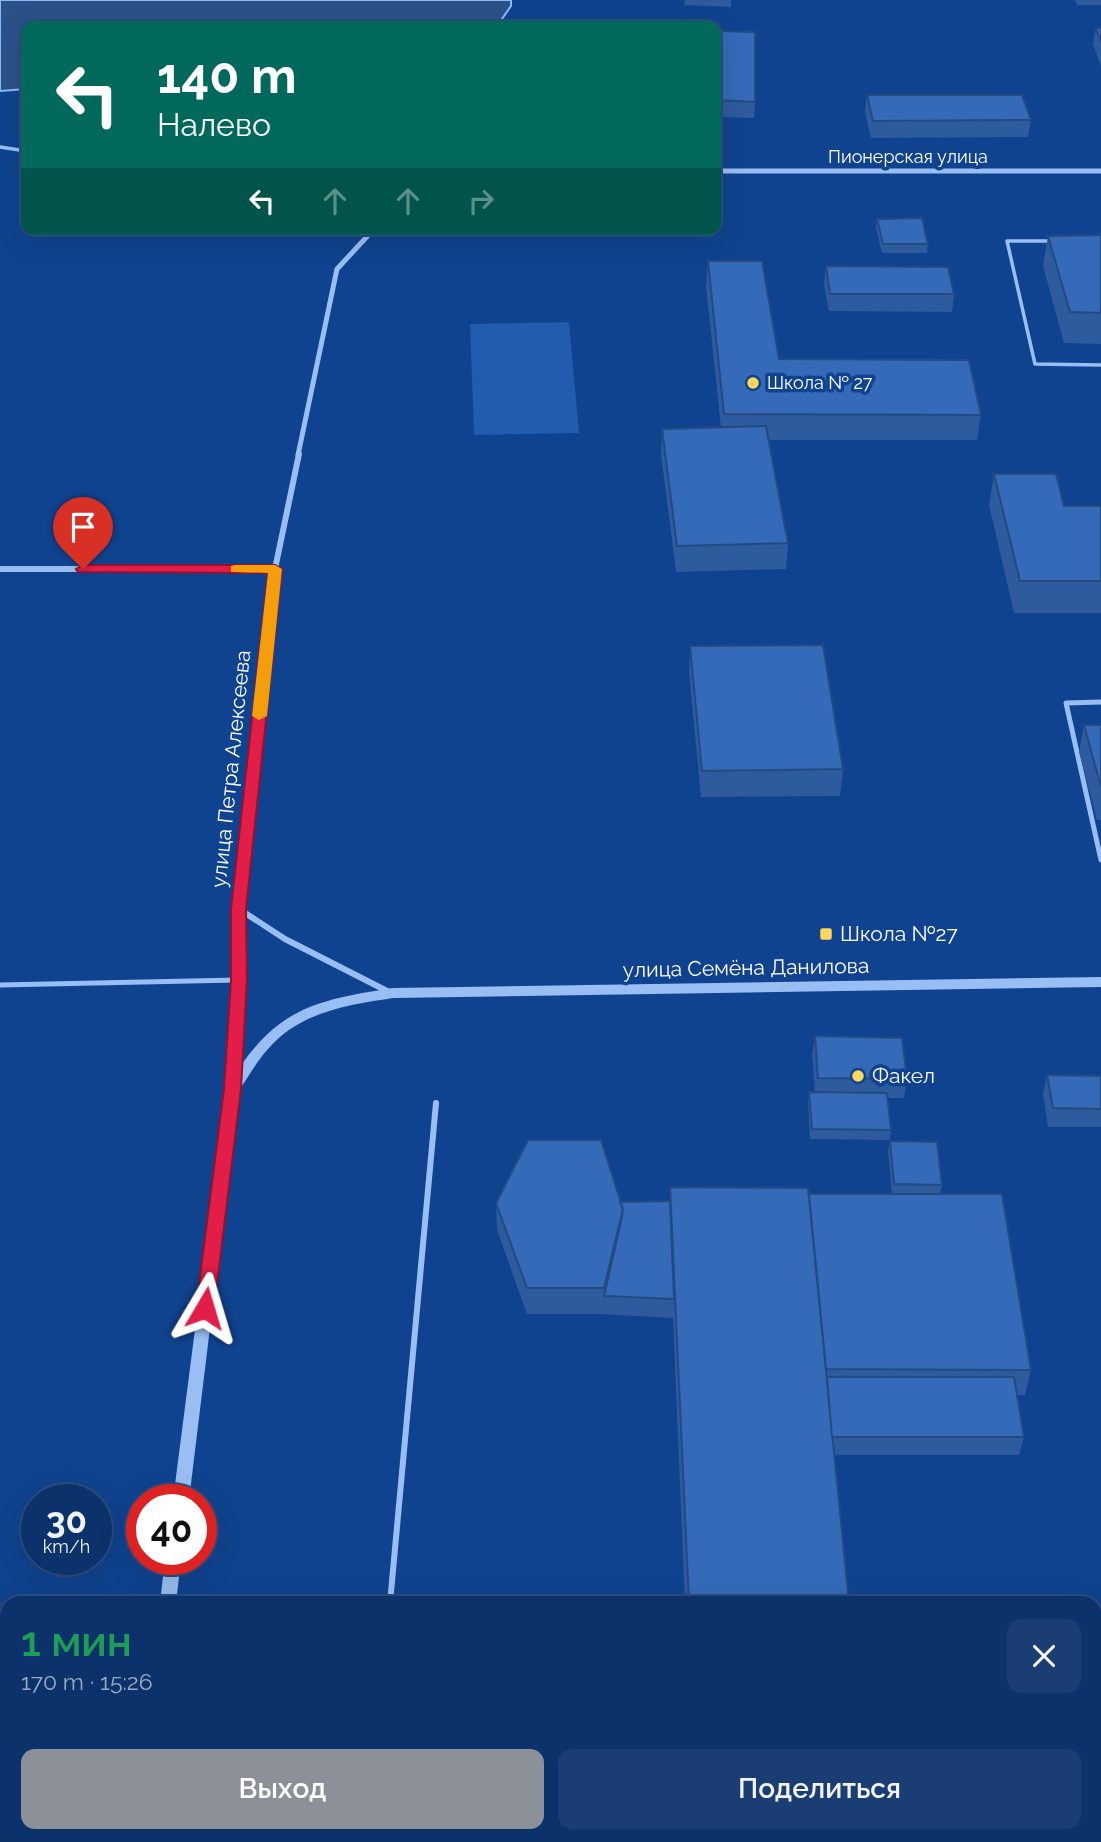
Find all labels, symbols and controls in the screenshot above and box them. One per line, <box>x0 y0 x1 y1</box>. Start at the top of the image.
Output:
text: 140 m <box>157 47 297 104</box>
icon: left <box>42 49 133 140</box>
text: Налево <box>157 106 271 143</box>
street label: Пионерская улица <box>828 146 988 167</box>
icon: left <box>243 182 281 220</box>
icon: ahead <box>316 182 354 220</box>
icon: ahead <box>389 182 427 220</box>
icon: right <box>462 182 500 220</box>
place label: Школа № 27 <box>767 372 873 393</box>
marker: Школа № 27 <box>745 375 761 391</box>
pin <box>53 497 113 569</box>
icon: arrive <box>64 508 102 546</box>
street label: улица Петра Алексеева <box>206 649 255 889</box>
place label: Школа №27 <box>840 921 958 946</box>
marker: Школа №27 <box>818 926 834 942</box>
street label: улица Семёна Данилова <box>622 953 869 982</box>
place label: Факел <box>872 1063 935 1088</box>
marker: Факел <box>850 1068 866 1084</box>
position arrow <box>168 1271 242 1345</box>
speed limit sign: 40 <box>126 1484 217 1575</box>
text: 30 <box>46 1500 87 1541</box>
text: km/h <box>43 1536 90 1557</box>
text: 1 мин <box>21 1617 132 1666</box>
button: close <box>1007 1619 1081 1693</box>
text: 170 m · 15:26 <box>21 1668 153 1695</box>
button: Выход <box>21 1749 544 1829</box>
button: Поделиться <box>558 1749 1081 1829</box>

